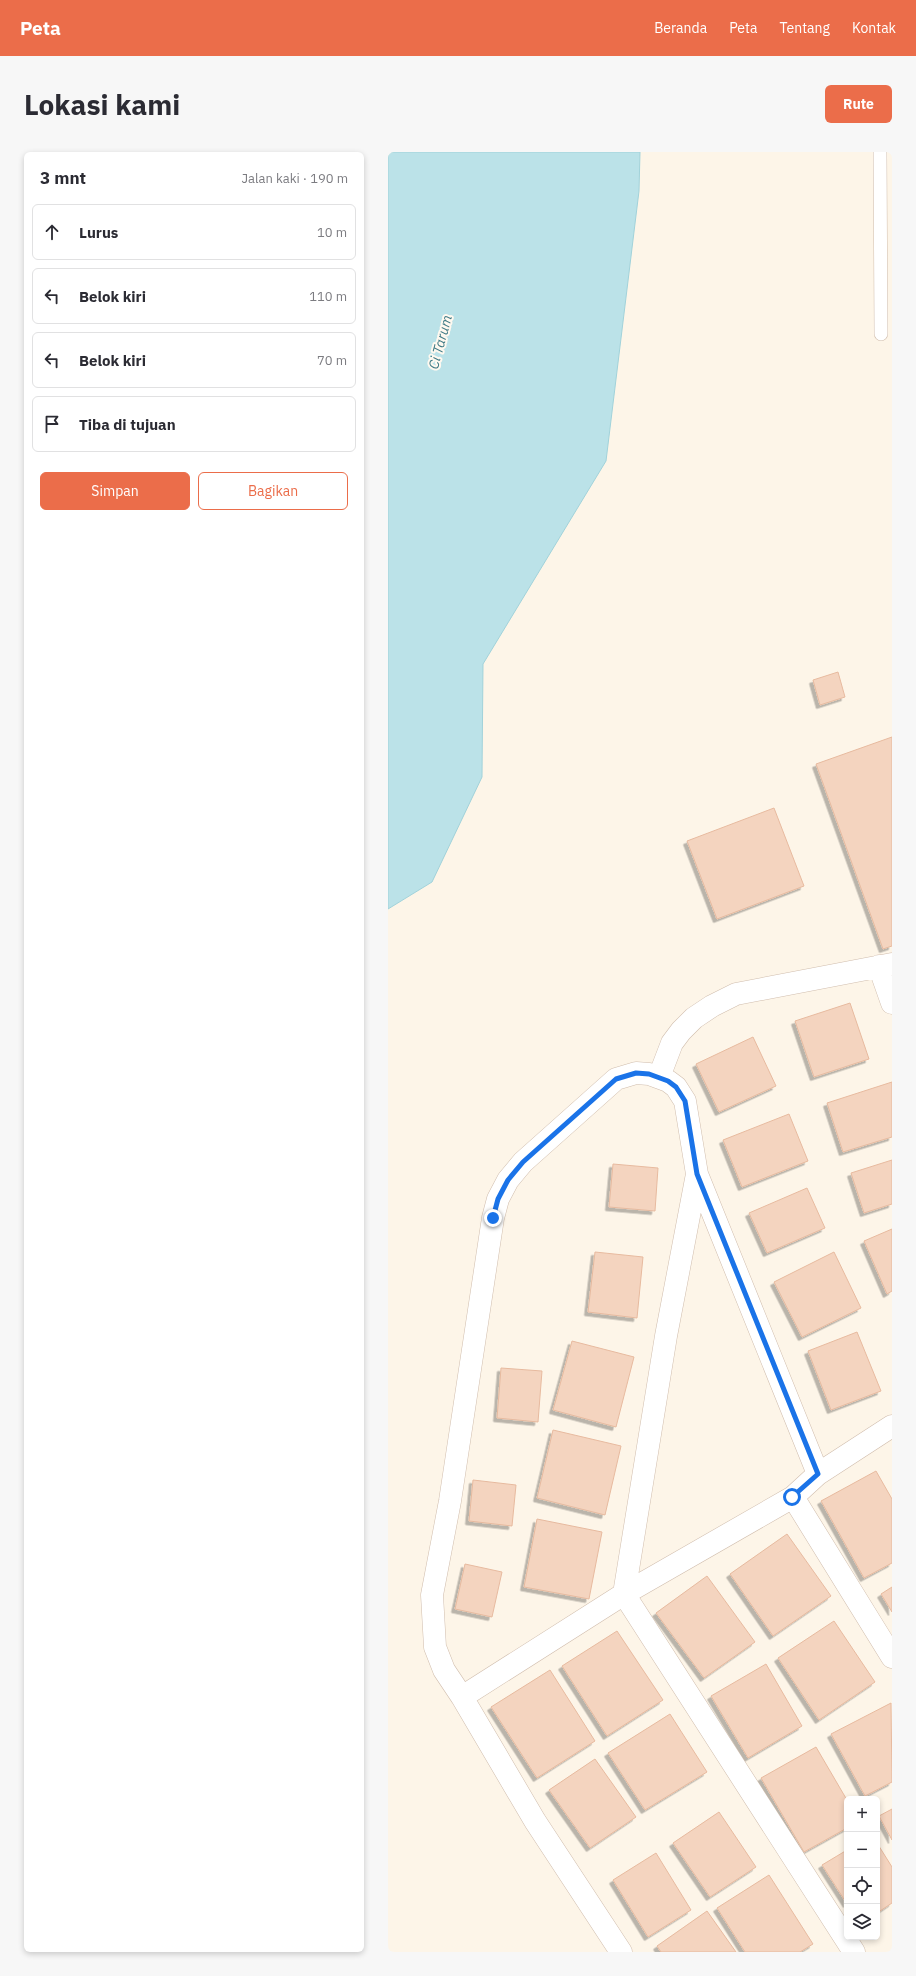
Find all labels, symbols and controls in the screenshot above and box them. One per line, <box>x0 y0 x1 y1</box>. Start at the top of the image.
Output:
text: Peta <box>20 16 61 40</box>
text: Beranda <box>654 19 707 37</box>
text: Peta <box>729 19 757 37</box>
text: Tentang <box>779 19 830 37</box>
text: Kontak <box>852 19 896 37</box>
button: Rute <box>825 85 892 123</box>
text: Lokasi kami <box>24 86 180 123</box>
text: 3 mnt <box>40 167 86 189</box>
text: Jalan kaki · 190 m <box>241 170 348 187</box>
icon: ahead <box>41 221 63 243</box>
text: Lurus <box>79 223 118 242</box>
text: 10 m <box>317 224 347 241</box>
icon: left <box>41 285 63 307</box>
text: Belok kiri <box>79 287 146 306</box>
text: 110 m <box>309 288 347 305</box>
water label: Ci Tarum <box>424 313 456 371</box>
icon: left <box>41 349 63 371</box>
text: Belok kiri <box>79 351 146 370</box>
text: 70 m <box>317 352 347 369</box>
icon: arrive <box>41 413 63 435</box>
text: Tiba di tujuan <box>79 415 176 434</box>
button: Simpan <box>40 472 190 510</box>
button: Bagikan <box>198 472 348 510</box>
route end <box>484 1209 502 1227</box>
route start <box>783 1488 801 1506</box>
map controls <box>844 1796 880 1940</box>
button: + <box>844 1796 880 1832</box>
button: − <box>844 1832 880 1868</box>
button: locate <box>844 1868 880 1904</box>
button: layers <box>844 1904 880 1940</box>

